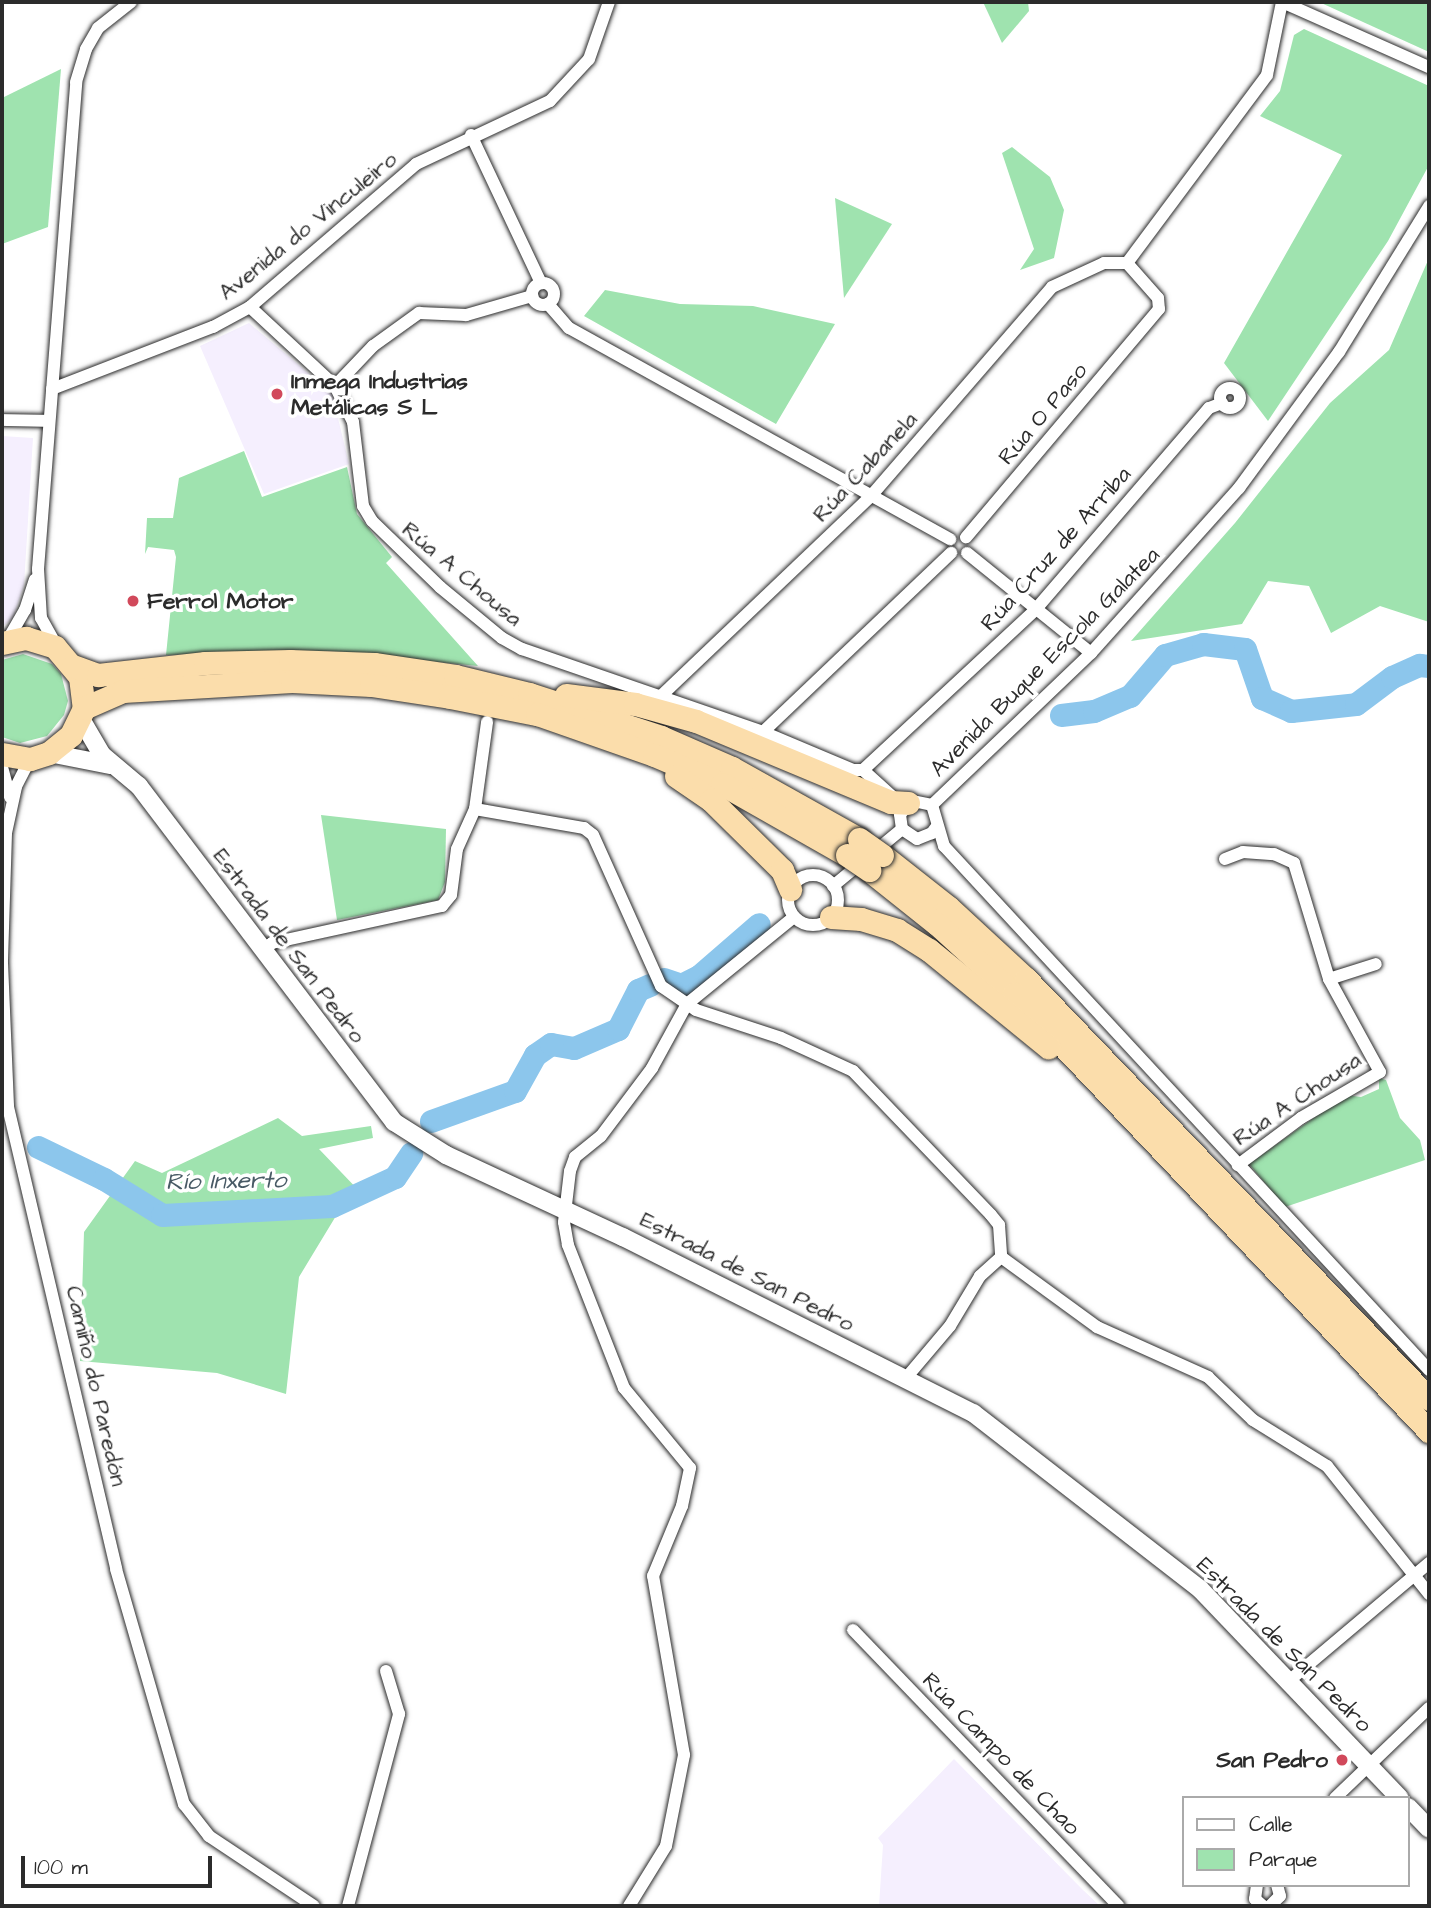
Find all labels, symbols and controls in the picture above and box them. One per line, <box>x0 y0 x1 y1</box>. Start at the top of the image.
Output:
street label: Avenida do Vinculeiro <box>213 146 403 306</box>
street label: Rúa O Paso <box>992 357 1094 471</box>
place label: Inmega Industrias Metálicas S L <box>291 367 468 421</box>
marker: Inmega Industrias Metálicas S L <box>269 386 285 402</box>
street label: Rúa Cabanela <box>807 406 923 528</box>
street label: Rúa Cruz de Arriba <box>975 461 1137 637</box>
street label: Rúa A Chousa <box>396 516 528 632</box>
street label: Avenida Buque Escola Galatea <box>924 541 1166 783</box>
place label: Ferrol Motor <box>147 587 293 615</box>
marker: Ferrol Motor <box>125 593 141 609</box>
street label: Estrada de San Pedro <box>207 843 371 1049</box>
street label: Rúa A Chousa <box>1228 1046 1366 1152</box>
water label: Río Inxerto <box>166 1167 286 1197</box>
street label: Estrada de San Pedro <box>635 1206 859 1338</box>
street label: Camiño do Paredón <box>60 1283 132 1489</box>
street label: Estrada de San Pedro <box>1191 1552 1377 1738</box>
street label: Rúa Campo de Chao <box>916 1667 1086 1841</box>
place label: San Pedro <box>1216 1746 1328 1774</box>
marker: San Pedro <box>1334 1752 1350 1768</box>
legend <box>1182 1796 1410 1887</box>
text: Calle <box>1249 1810 1293 1839</box>
scale bar <box>24 1842 215 1886</box>
text: Parque <box>1249 1845 1317 1874</box>
text: 100 m <box>34 1853 88 1882</box>

